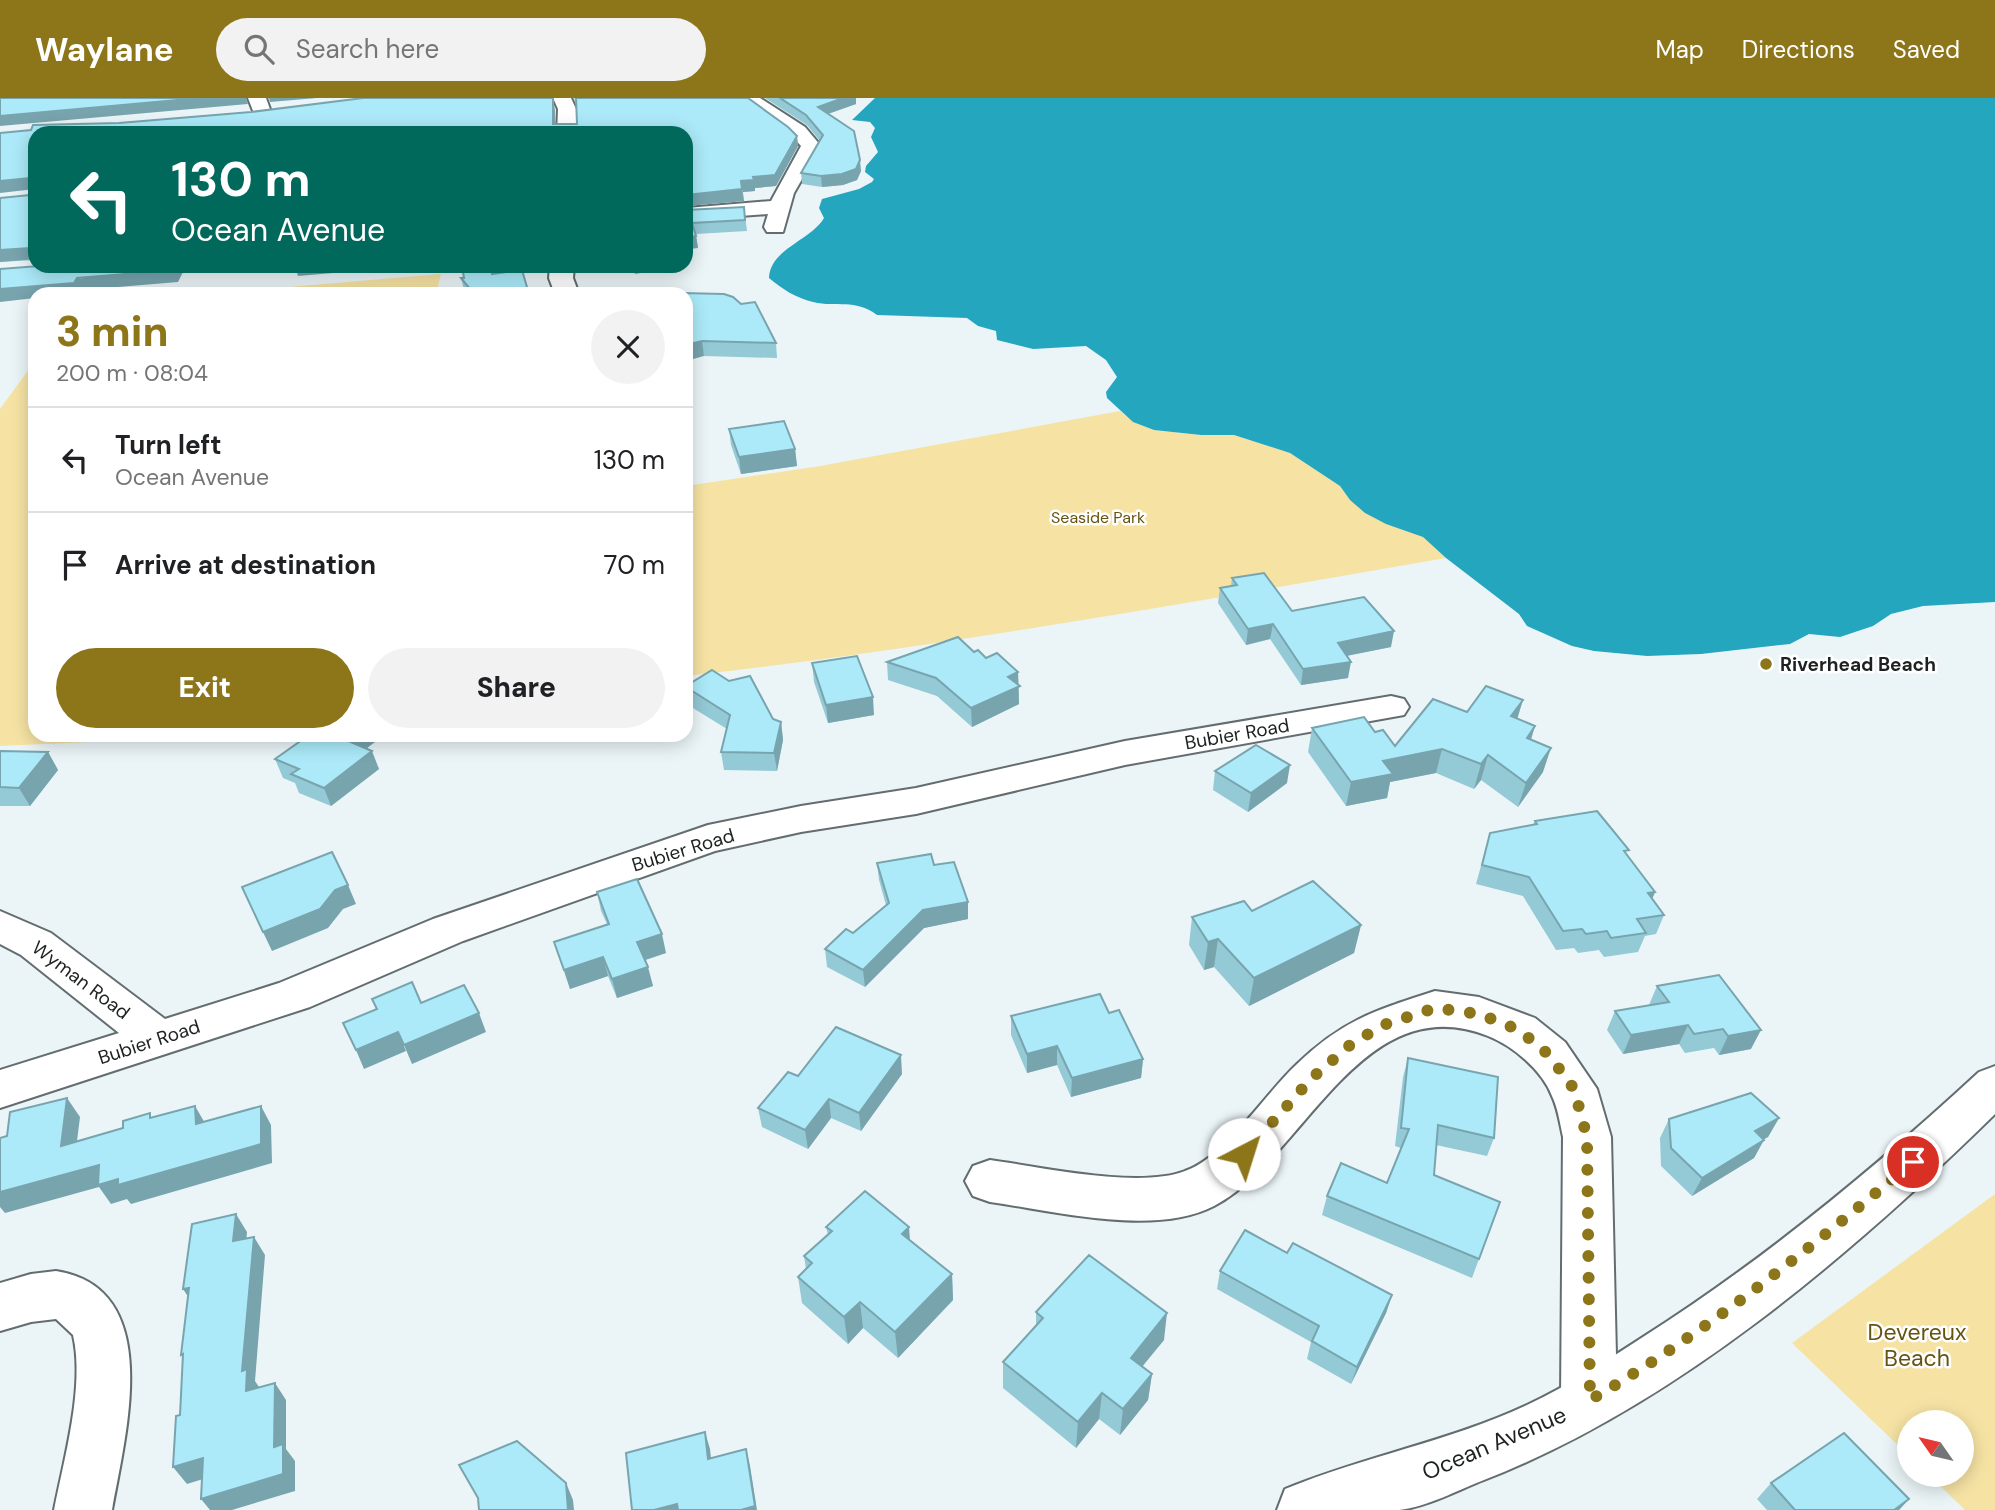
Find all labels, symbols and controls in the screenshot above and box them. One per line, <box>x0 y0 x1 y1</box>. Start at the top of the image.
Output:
search box <box>216 18 706 81</box>
text: Waylane <box>35 28 174 71</box>
icon: search <box>240 30 278 68</box>
text: Search here <box>296 32 439 66</box>
text: Map <box>1656 34 1704 65</box>
text: Directions <box>1742 34 1855 65</box>
text: Saved <box>1893 34 1960 65</box>
text: 130 m <box>171 147 311 211</box>
icon: left <box>56 154 147 245</box>
text: Ocean Avenue <box>171 209 385 251</box>
text: 3 min <box>56 304 169 359</box>
button: close <box>591 310 665 384</box>
text: 200 m · 08:04 <box>56 358 208 388</box>
text: Turn left <box>115 428 222 462</box>
icon: left <box>56 441 94 479</box>
text: 130 m <box>594 443 665 477</box>
text: Ocean Avenue <box>115 462 269 492</box>
park label: Seaside Park <box>1051 507 1145 528</box>
icon: arrive <box>56 546 94 584</box>
text: Arrive at destination <box>115 548 376 582</box>
text: 70 m <box>604 548 665 582</box>
button: Exit <box>56 648 354 728</box>
button: Share <box>368 648 665 728</box>
place label: Riverhead Beach <box>1780 652 1936 677</box>
marker: Riverhead Beach <box>1758 656 1774 672</box>
street label: Bubier Road <box>1183 712 1291 756</box>
street label: Bubier Road <box>629 823 737 877</box>
street label: Wyman Road <box>27 935 135 1025</box>
street label: Bubier Road <box>95 1014 203 1070</box>
position arrow <box>1207 1117 1281 1191</box>
pin <box>1883 1132 1943 1192</box>
icon: arrive <box>1894 1143 1932 1181</box>
park label: Devereux Beach <box>1868 1317 1966 1373</box>
street label: Ocean Avenue <box>1417 1399 1571 1487</box>
north arrow <box>1897 1410 1974 1488</box>
map controls <box>1897 1410 1974 1487</box>

